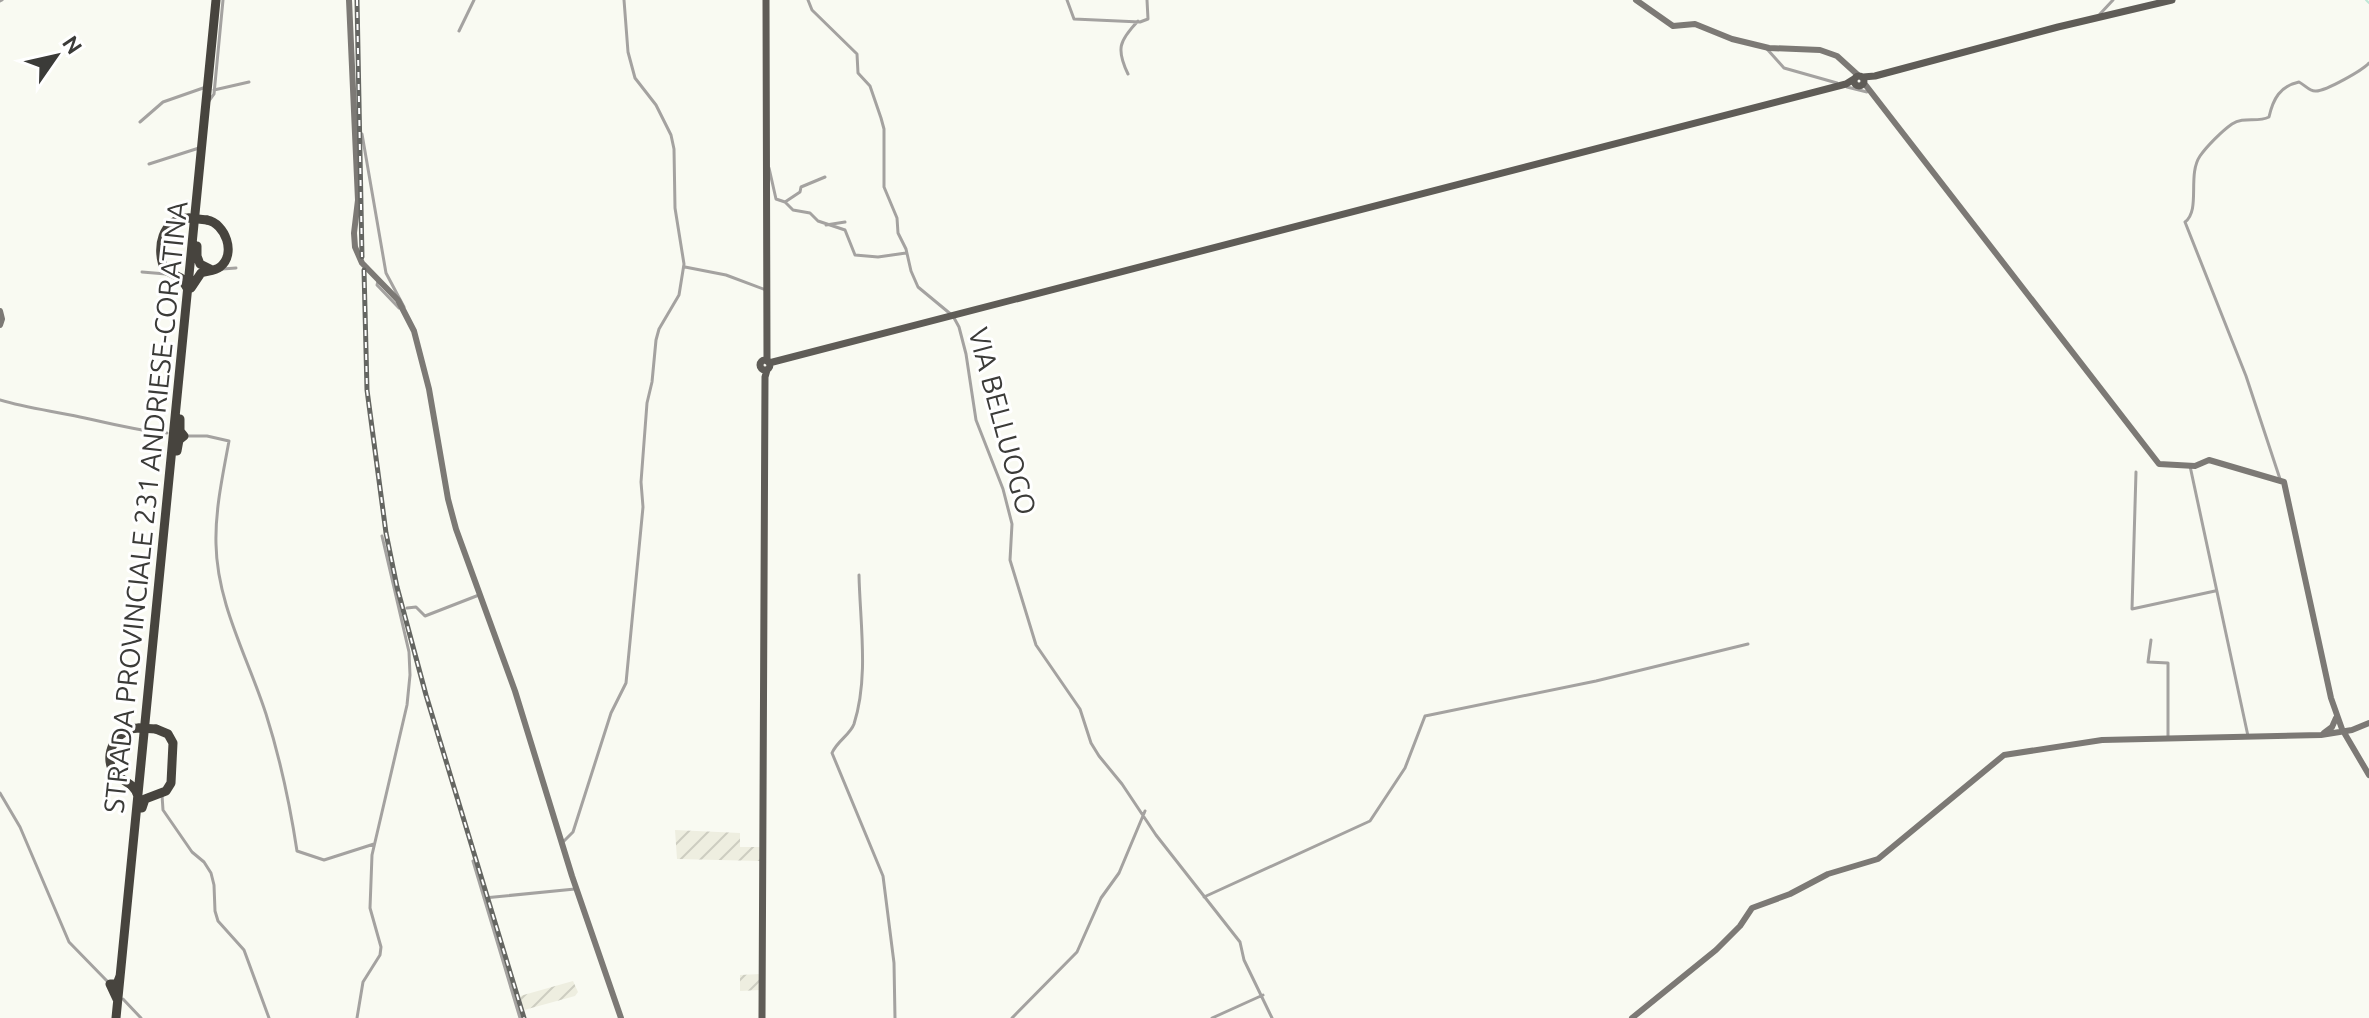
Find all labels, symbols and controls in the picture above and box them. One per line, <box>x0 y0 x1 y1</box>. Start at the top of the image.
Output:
north arrow <box>16 16 96 96</box>
text: N <box>58 31 88 58</box>
street label: STRADA PROVINCIALE 231 ANDRIESE-CORATINA <box>97 199 193 815</box>
street label: VIA BELLUOGO <box>963 324 1043 518</box>

